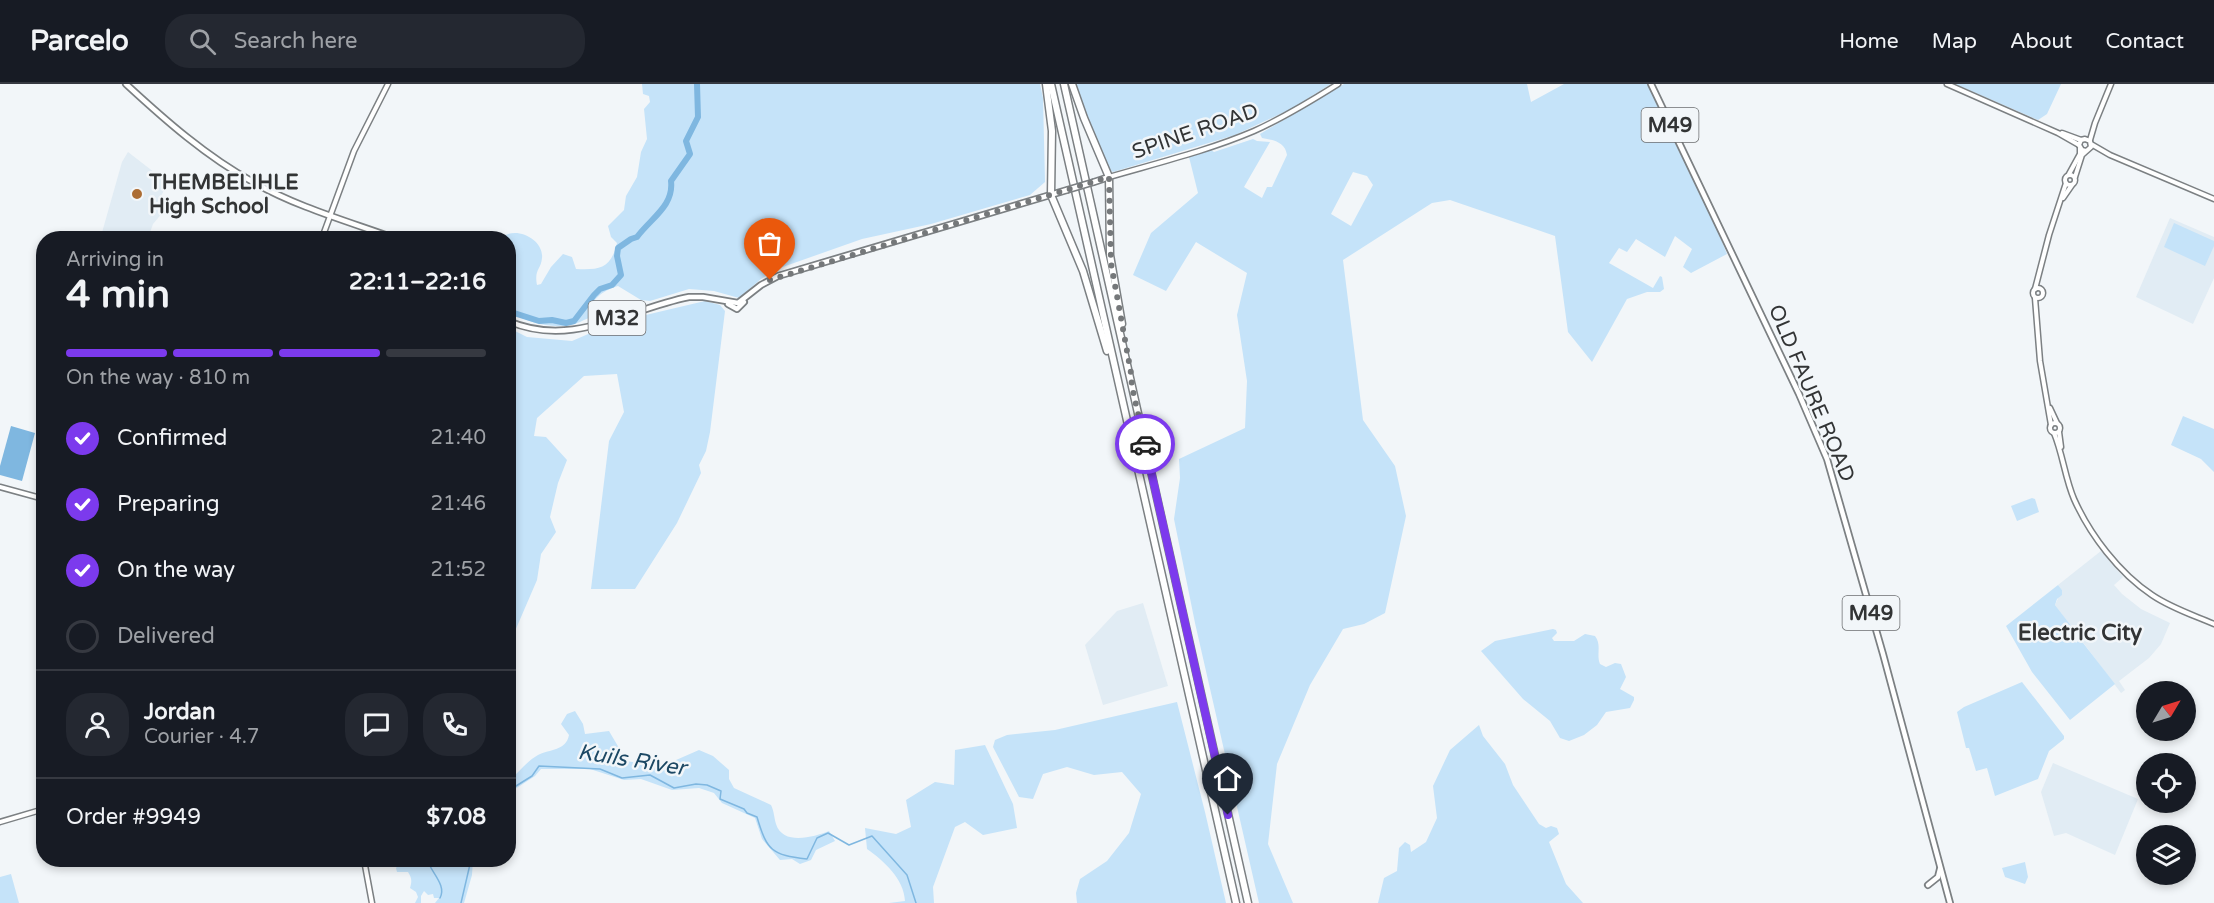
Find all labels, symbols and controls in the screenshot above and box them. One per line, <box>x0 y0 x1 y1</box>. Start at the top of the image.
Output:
search box <box>165 14 585 68</box>
text: Parcelo <box>30 24 129 58</box>
icon: search <box>186 25 219 58</box>
text: Search here <box>234 28 358 54</box>
text: Home <box>1839 29 1899 54</box>
text: Map <box>1932 29 1977 54</box>
text: About <box>2010 29 2072 54</box>
text: Contact <box>2105 29 2184 54</box>
street label: SPINE ROAD <box>1129 98 1262 165</box>
road number: M49 <box>1642 108 1698 142</box>
place label: THEMBELIHLE High School <box>148 170 299 219</box>
marker: THEMBELIHLE High School <box>130 187 144 201</box>
pin <box>744 218 795 280</box>
icon: bag <box>753 227 786 260</box>
text: Arriving in <box>66 248 164 272</box>
text: 22:11–22:16 <box>349 269 486 295</box>
text: 4 min <box>66 271 170 318</box>
road number: M32 <box>588 301 646 335</box>
street label: OLD FAURE ROAD <box>1763 301 1860 486</box>
text: On the way · 810 m <box>66 366 250 390</box>
courier <box>1115 414 1175 474</box>
icon: check <box>66 422 99 455</box>
text: Confirmed <box>117 425 227 451</box>
text: 21:40 <box>431 426 486 450</box>
icon: car <box>1129 428 1162 461</box>
icon: check <box>66 488 99 521</box>
text: Preparing <box>117 491 220 517</box>
text: 21:46 <box>431 492 486 516</box>
icon: check <box>66 554 99 587</box>
text: On the way <box>117 557 235 583</box>
text: 21:52 <box>431 558 486 582</box>
road number: M49 <box>1842 596 1900 630</box>
district label: Electric City <box>2018 620 2142 646</box>
text: Delivered <box>117 623 215 649</box>
north arrow <box>2136 681 2196 741</box>
map controls <box>2136 681 2196 885</box>
button: person <box>66 693 129 756</box>
button: chat <box>345 693 408 756</box>
button: phone <box>423 693 486 756</box>
text: Jordan <box>144 699 215 725</box>
text: Courier · 4.7 <box>144 725 259 749</box>
water label: Kuils River <box>576 739 690 782</box>
pin <box>1202 753 1253 815</box>
button: locate <box>2136 753 2196 813</box>
icon: home <box>1211 762 1244 795</box>
text: Order #9949 <box>66 804 201 830</box>
text: $7.08 <box>426 804 486 830</box>
button: layers <box>2136 825 2196 885</box>

